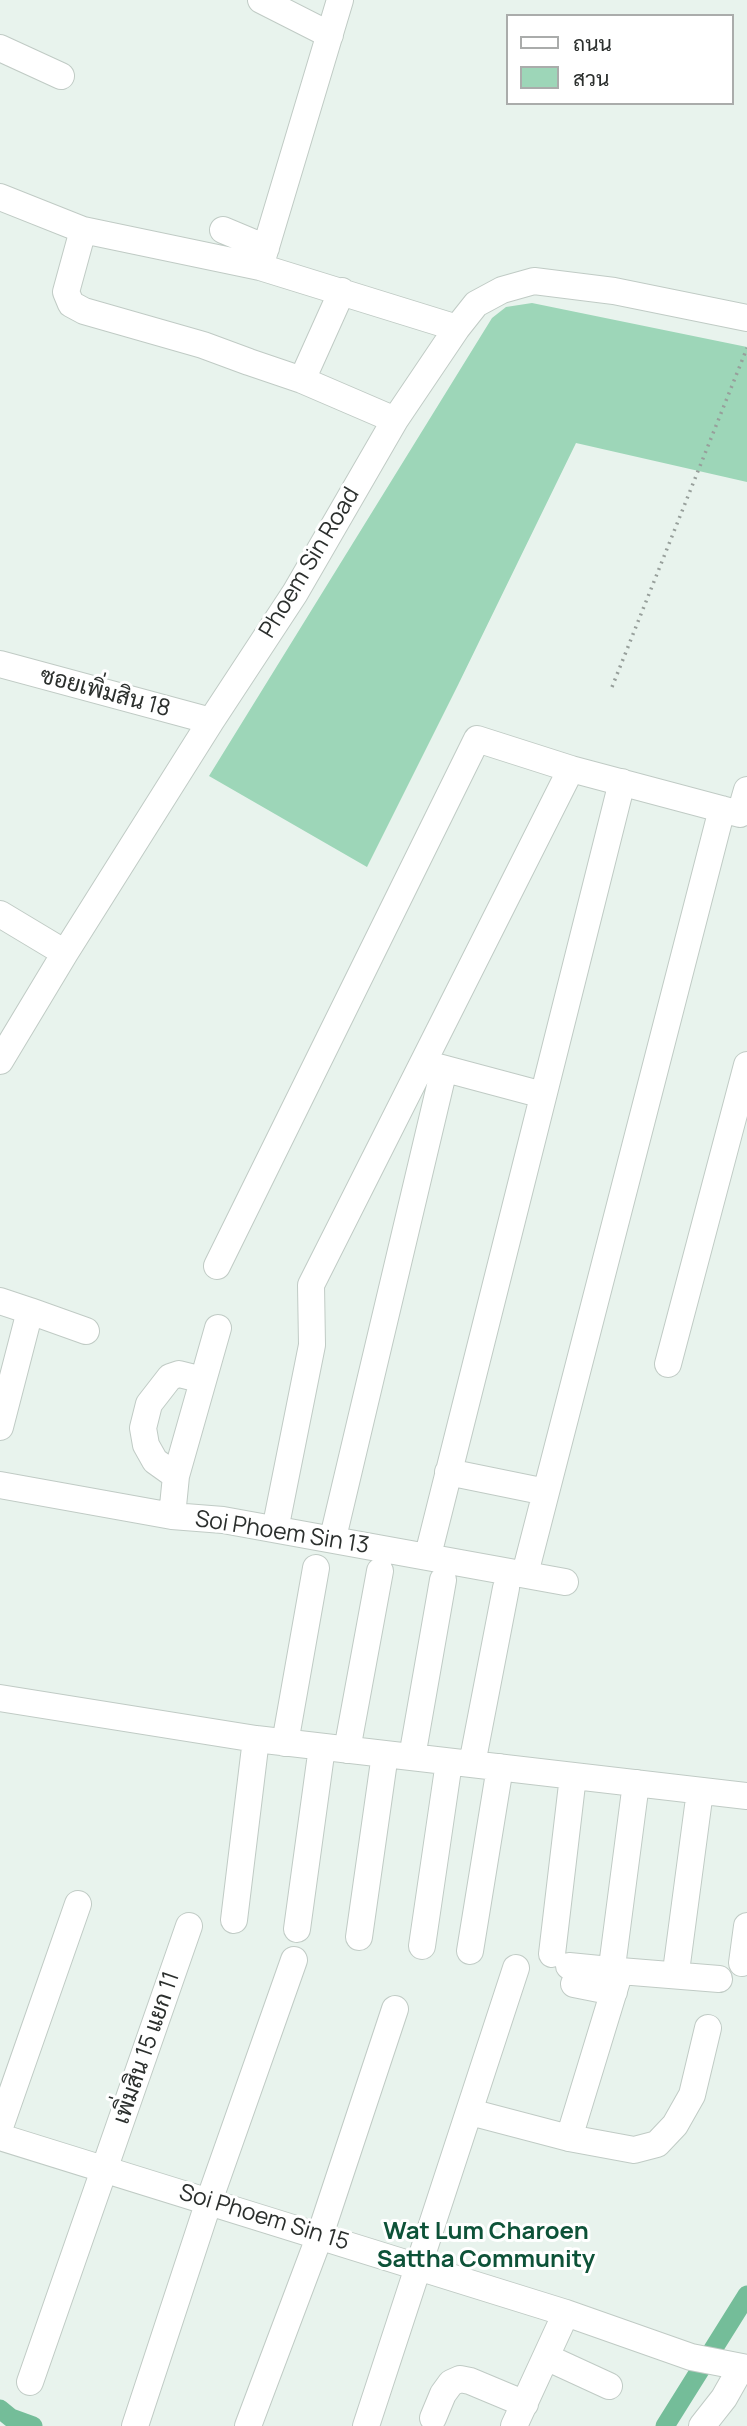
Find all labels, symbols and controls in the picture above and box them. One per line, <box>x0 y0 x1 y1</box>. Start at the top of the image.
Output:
legend <box>505 14 733 105</box>
text: ถนน <box>573 29 612 57</box>
text: สวน <box>573 64 609 92</box>
street label: Phoem Sin Road <box>254 483 366 643</box>
street label: ซอยเพิ่มสิน 18 <box>37 662 173 724</box>
street label: Soi Phoem Sin 13 <box>193 1506 371 1560</box>
street label: เพิ่มสิน 15 แยก 11 <box>108 1968 186 2128</box>
street label: Soi Phoem Sin 15 <box>176 2179 352 2257</box>
district label: Wat Lum Charoen Sattha Community <box>377 2218 595 2274</box>

